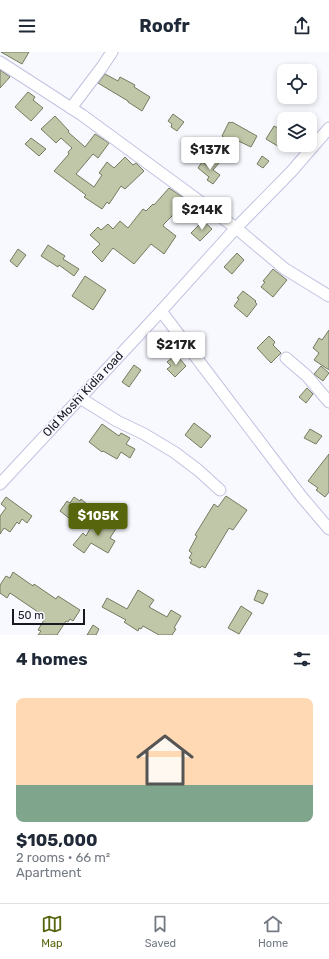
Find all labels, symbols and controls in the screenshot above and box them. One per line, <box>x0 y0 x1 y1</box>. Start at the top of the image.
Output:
icon: menu <box>16 15 38 37</box>
text: Roofr <box>139 15 190 37</box>
icon: share <box>291 15 313 37</box>
map controls <box>277 64 317 152</box>
button: locate <box>277 64 317 104</box>
button: layers <box>277 112 317 152</box>
pin: $137K <box>182 137 238 171</box>
text: $137K <box>190 142 230 157</box>
pin: $214K <box>174 197 230 231</box>
text: $214K <box>181 202 223 217</box>
pin: $217K <box>148 332 204 366</box>
text: $217K <box>156 337 196 352</box>
street label: Old Moshi Kidia road <box>40 348 126 440</box>
pin: $105K <box>70 503 126 537</box>
text: $105K <box>77 508 119 523</box>
scale bar <box>12 607 85 626</box>
text: 50 m <box>18 609 44 622</box>
icon: filters <box>291 648 313 670</box>
text: 4 homes <box>16 649 88 669</box>
icon: home <box>129 724 201 796</box>
text: $105,000 <box>16 830 98 850</box>
text: 2 rooms · 66 m² <box>16 850 110 865</box>
text: Apartment <box>16 865 81 880</box>
tab: Map <box>41 913 63 950</box>
tab: Saved <box>145 913 176 950</box>
tab: Home <box>258 913 288 950</box>

